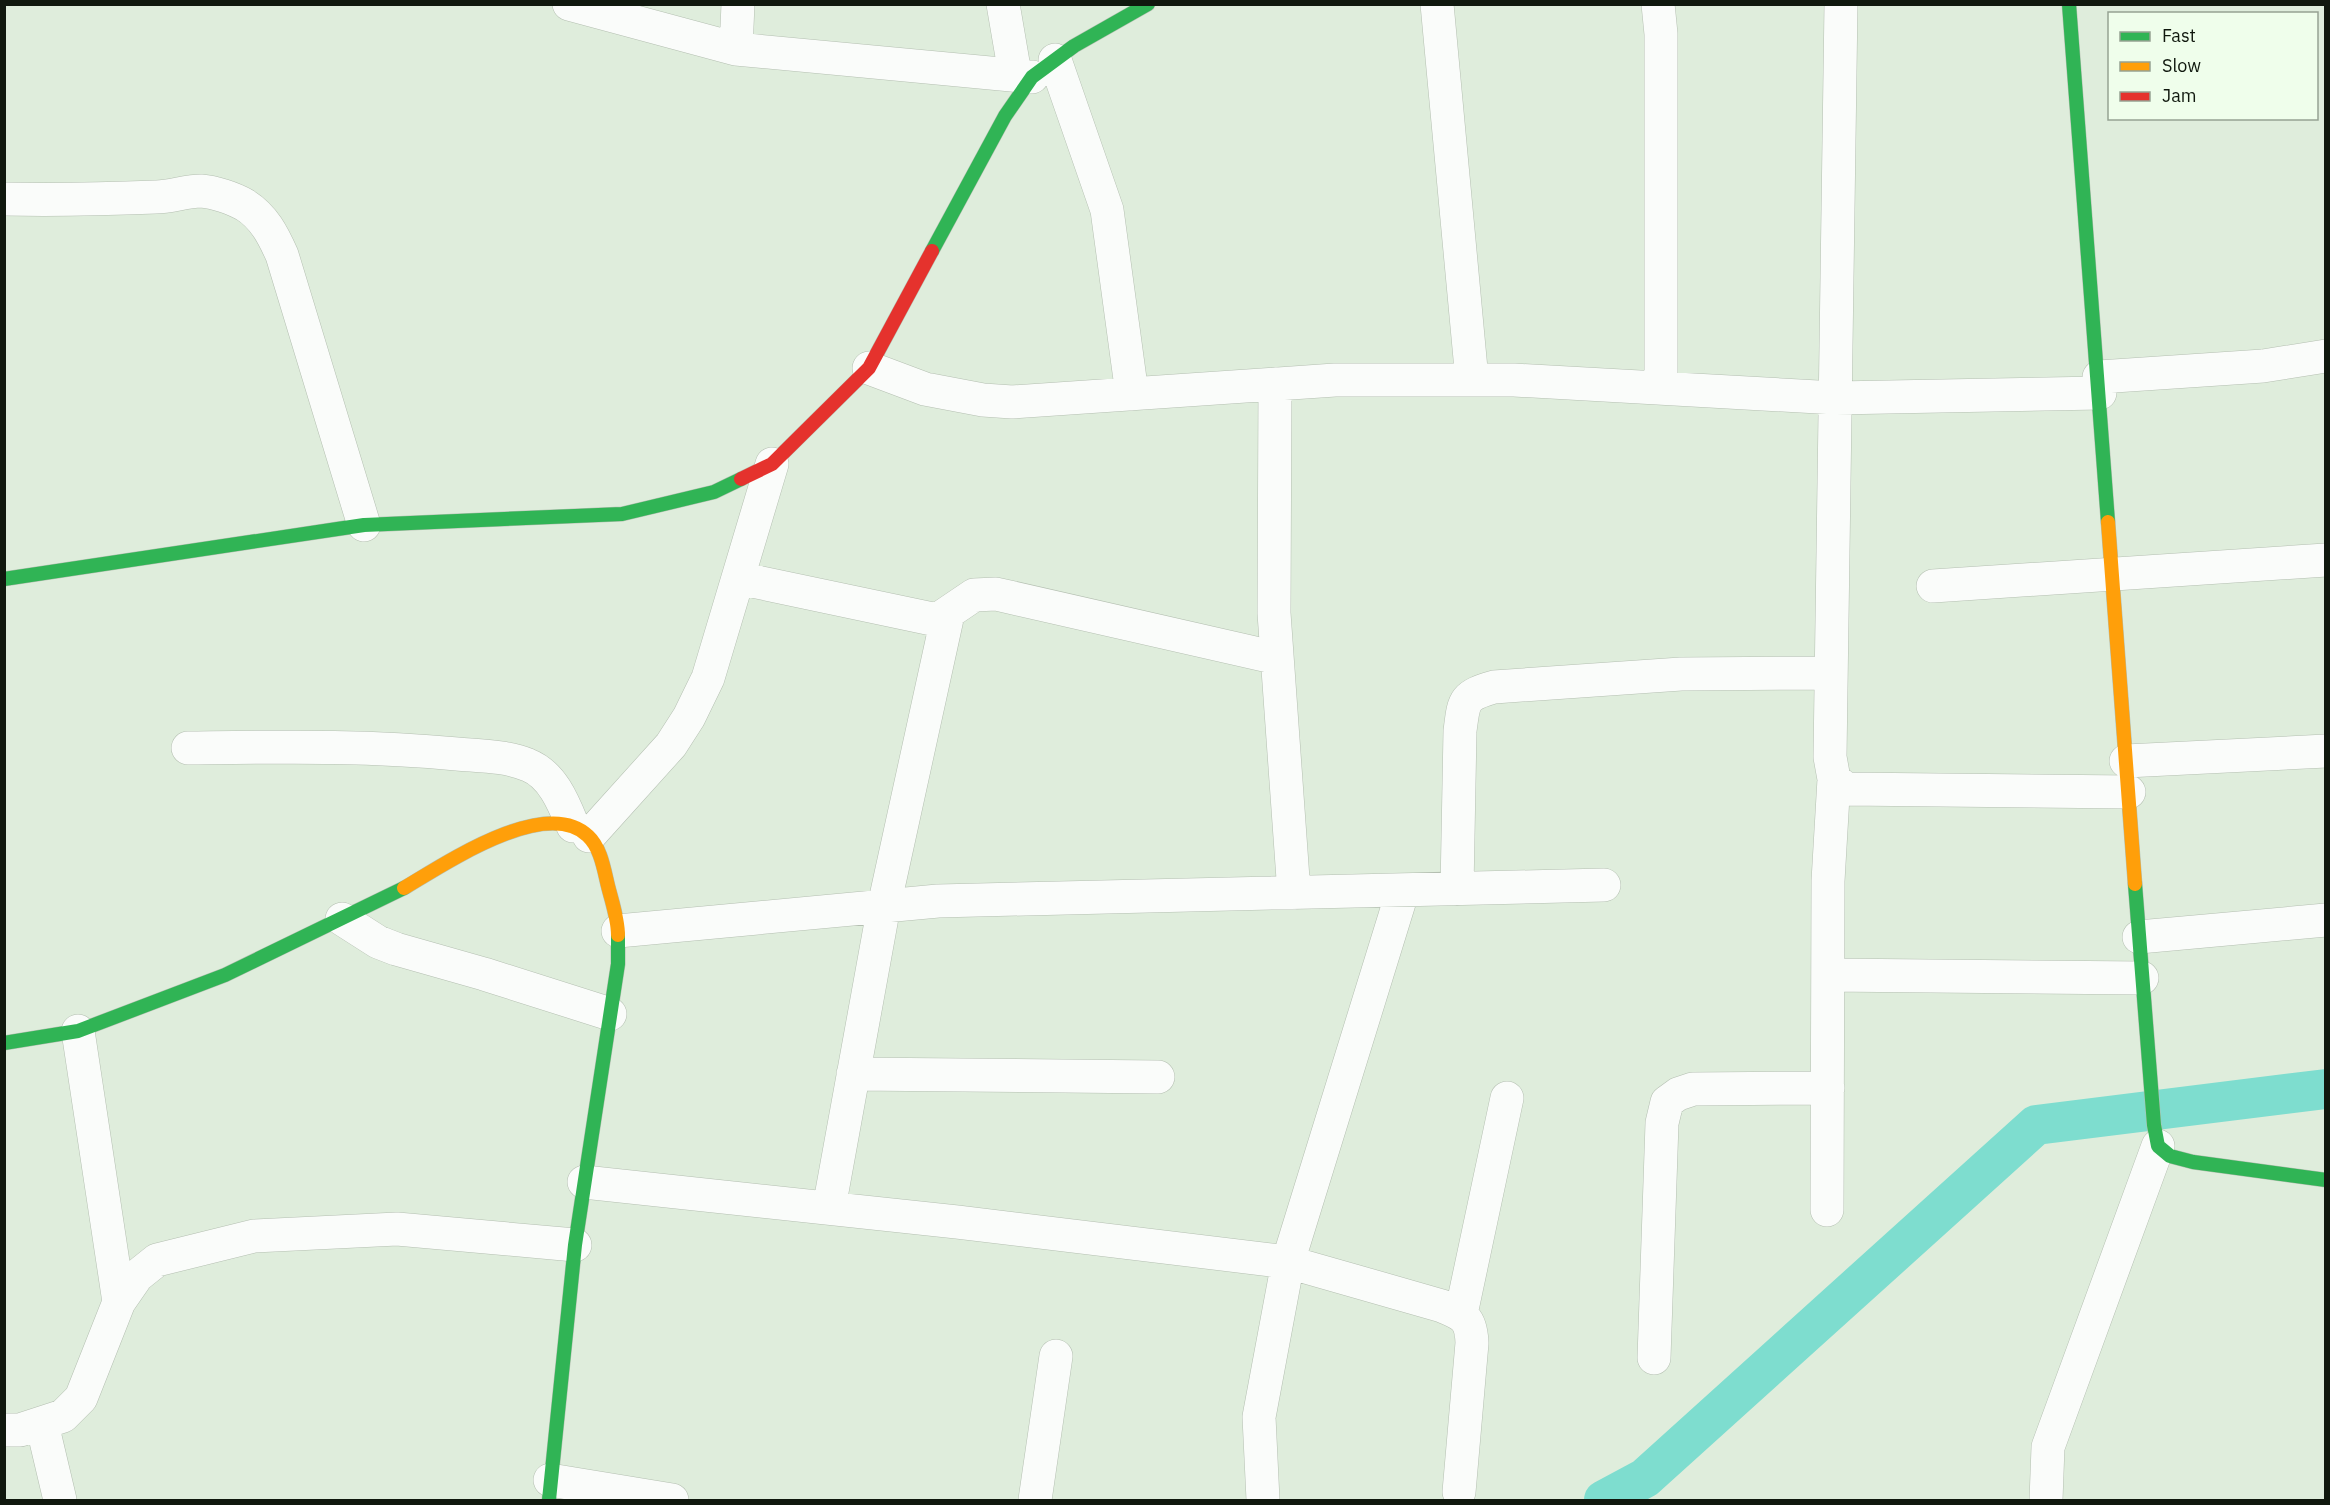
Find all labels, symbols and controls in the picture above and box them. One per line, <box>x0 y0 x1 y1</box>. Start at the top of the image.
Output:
legend <box>2108 12 2318 120</box>
text: Fast <box>2162 24 2196 47</box>
text: Slow <box>2162 54 2201 77</box>
text: Jam <box>2162 84 2197 107</box>

